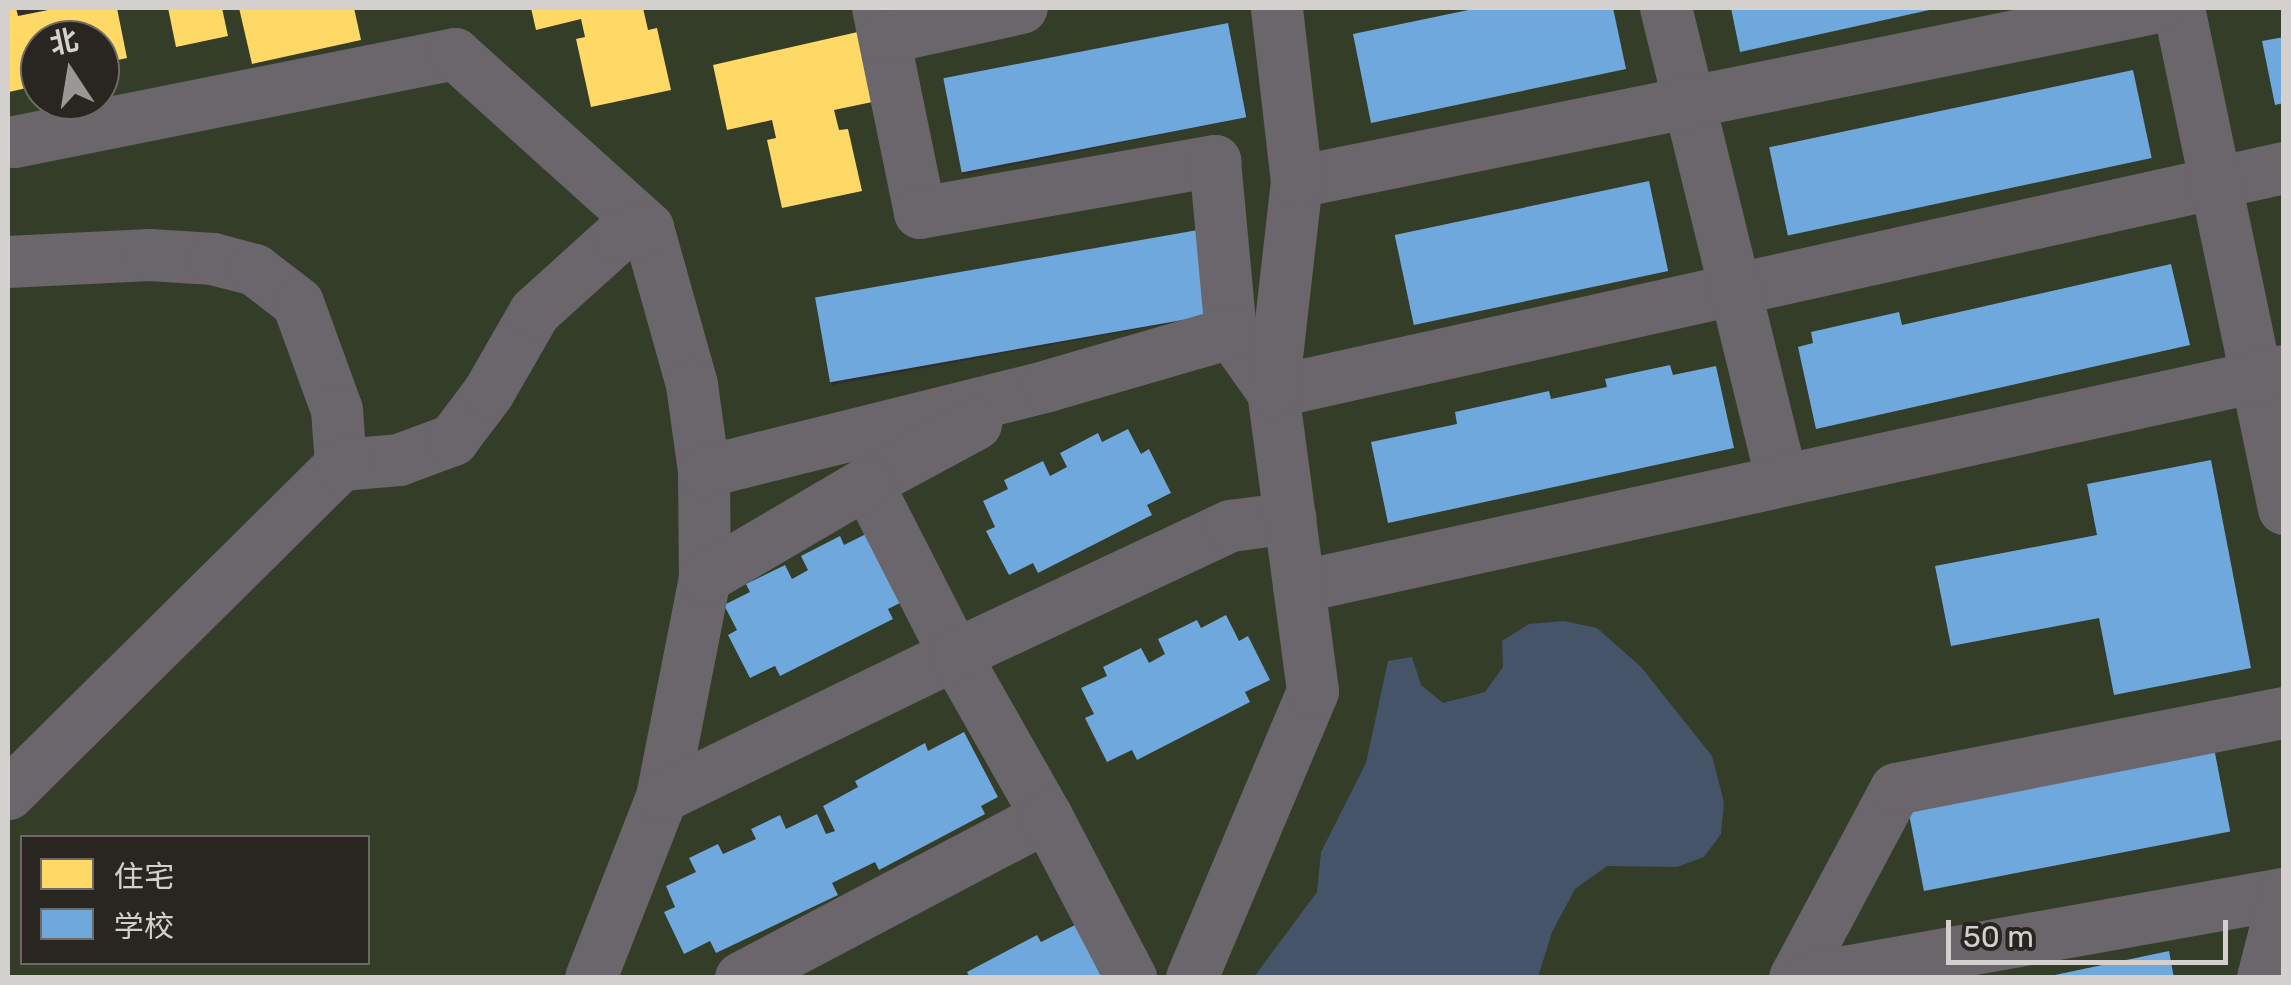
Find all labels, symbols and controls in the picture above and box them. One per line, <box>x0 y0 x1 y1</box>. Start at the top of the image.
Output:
north arrow <box>20 20 120 120</box>
text: 北 <box>47 23 81 61</box>
legend <box>20 835 370 965</box>
text: 住宅 <box>114 859 174 895</box>
scale bar <box>1951 900 2234 962</box>
text: 学校 <box>114 909 174 945</box>
text: 50 m <box>1963 919 2034 955</box>

